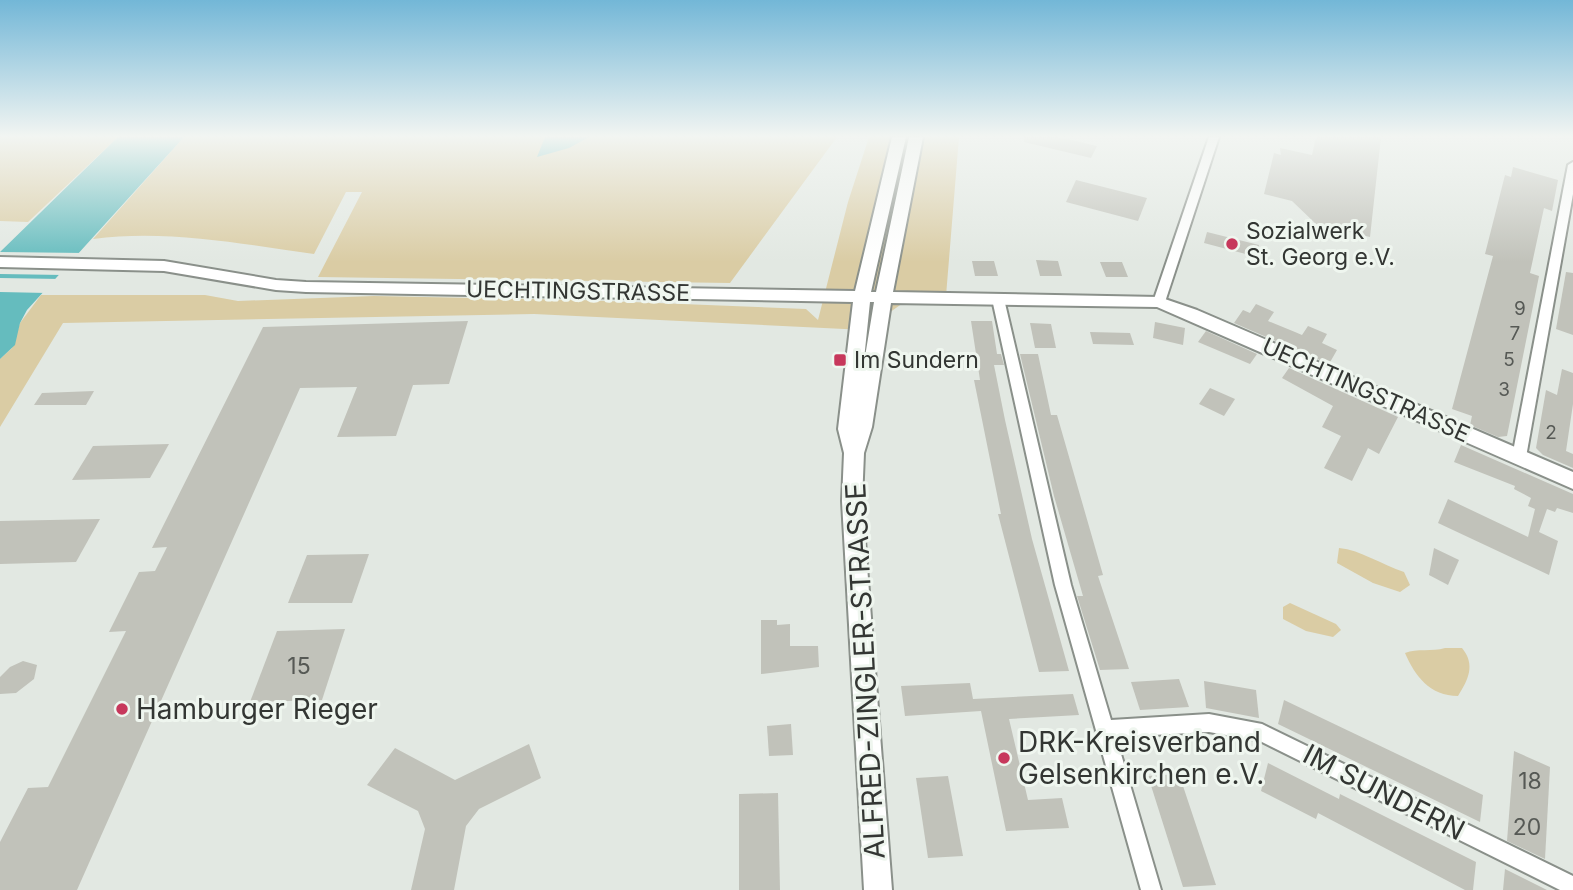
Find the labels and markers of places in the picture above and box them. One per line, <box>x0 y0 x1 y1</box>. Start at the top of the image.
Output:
place label: Sozialwerk St. Georg e.V. <box>1246 217 1395 271</box>
marker: Sozialwerk St. Georg e.V. <box>1224 236 1240 252</box>
place label: Im Sundern <box>854 346 979 374</box>
marker: Im Sundern <box>832 352 848 368</box>
place label: Hamburger Rieger <box>136 692 378 726</box>
marker: Hamburger Rieger <box>114 701 130 717</box>
place label: DRK-Kreisverband Gelsenkirchen e.V. <box>1018 725 1264 791</box>
marker: DRK-Kreisverband Gelsenkirchen e.V. <box>996 750 1012 766</box>

